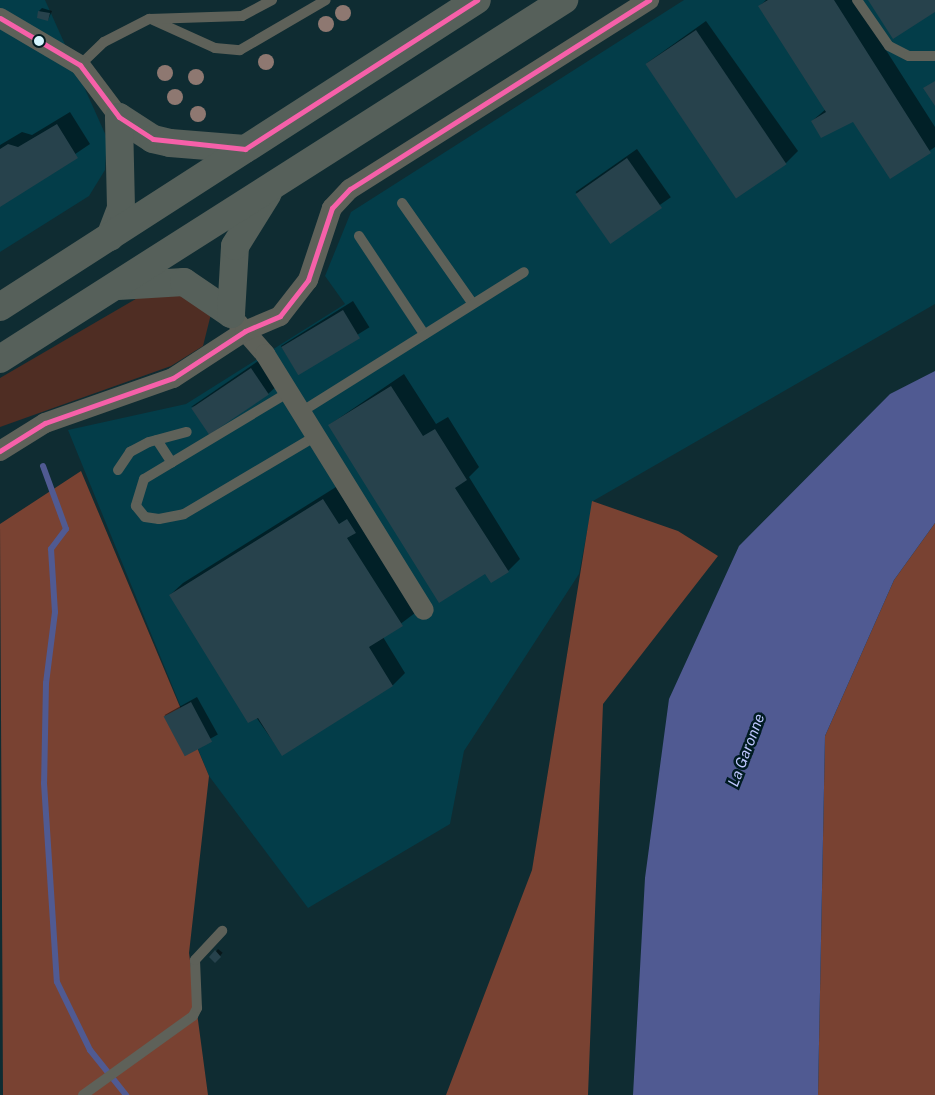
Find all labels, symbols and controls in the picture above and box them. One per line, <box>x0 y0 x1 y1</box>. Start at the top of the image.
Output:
unlabelled marker <box>34 36 44 46</box>
water label: La Garonne <box>724 711 768 789</box>

